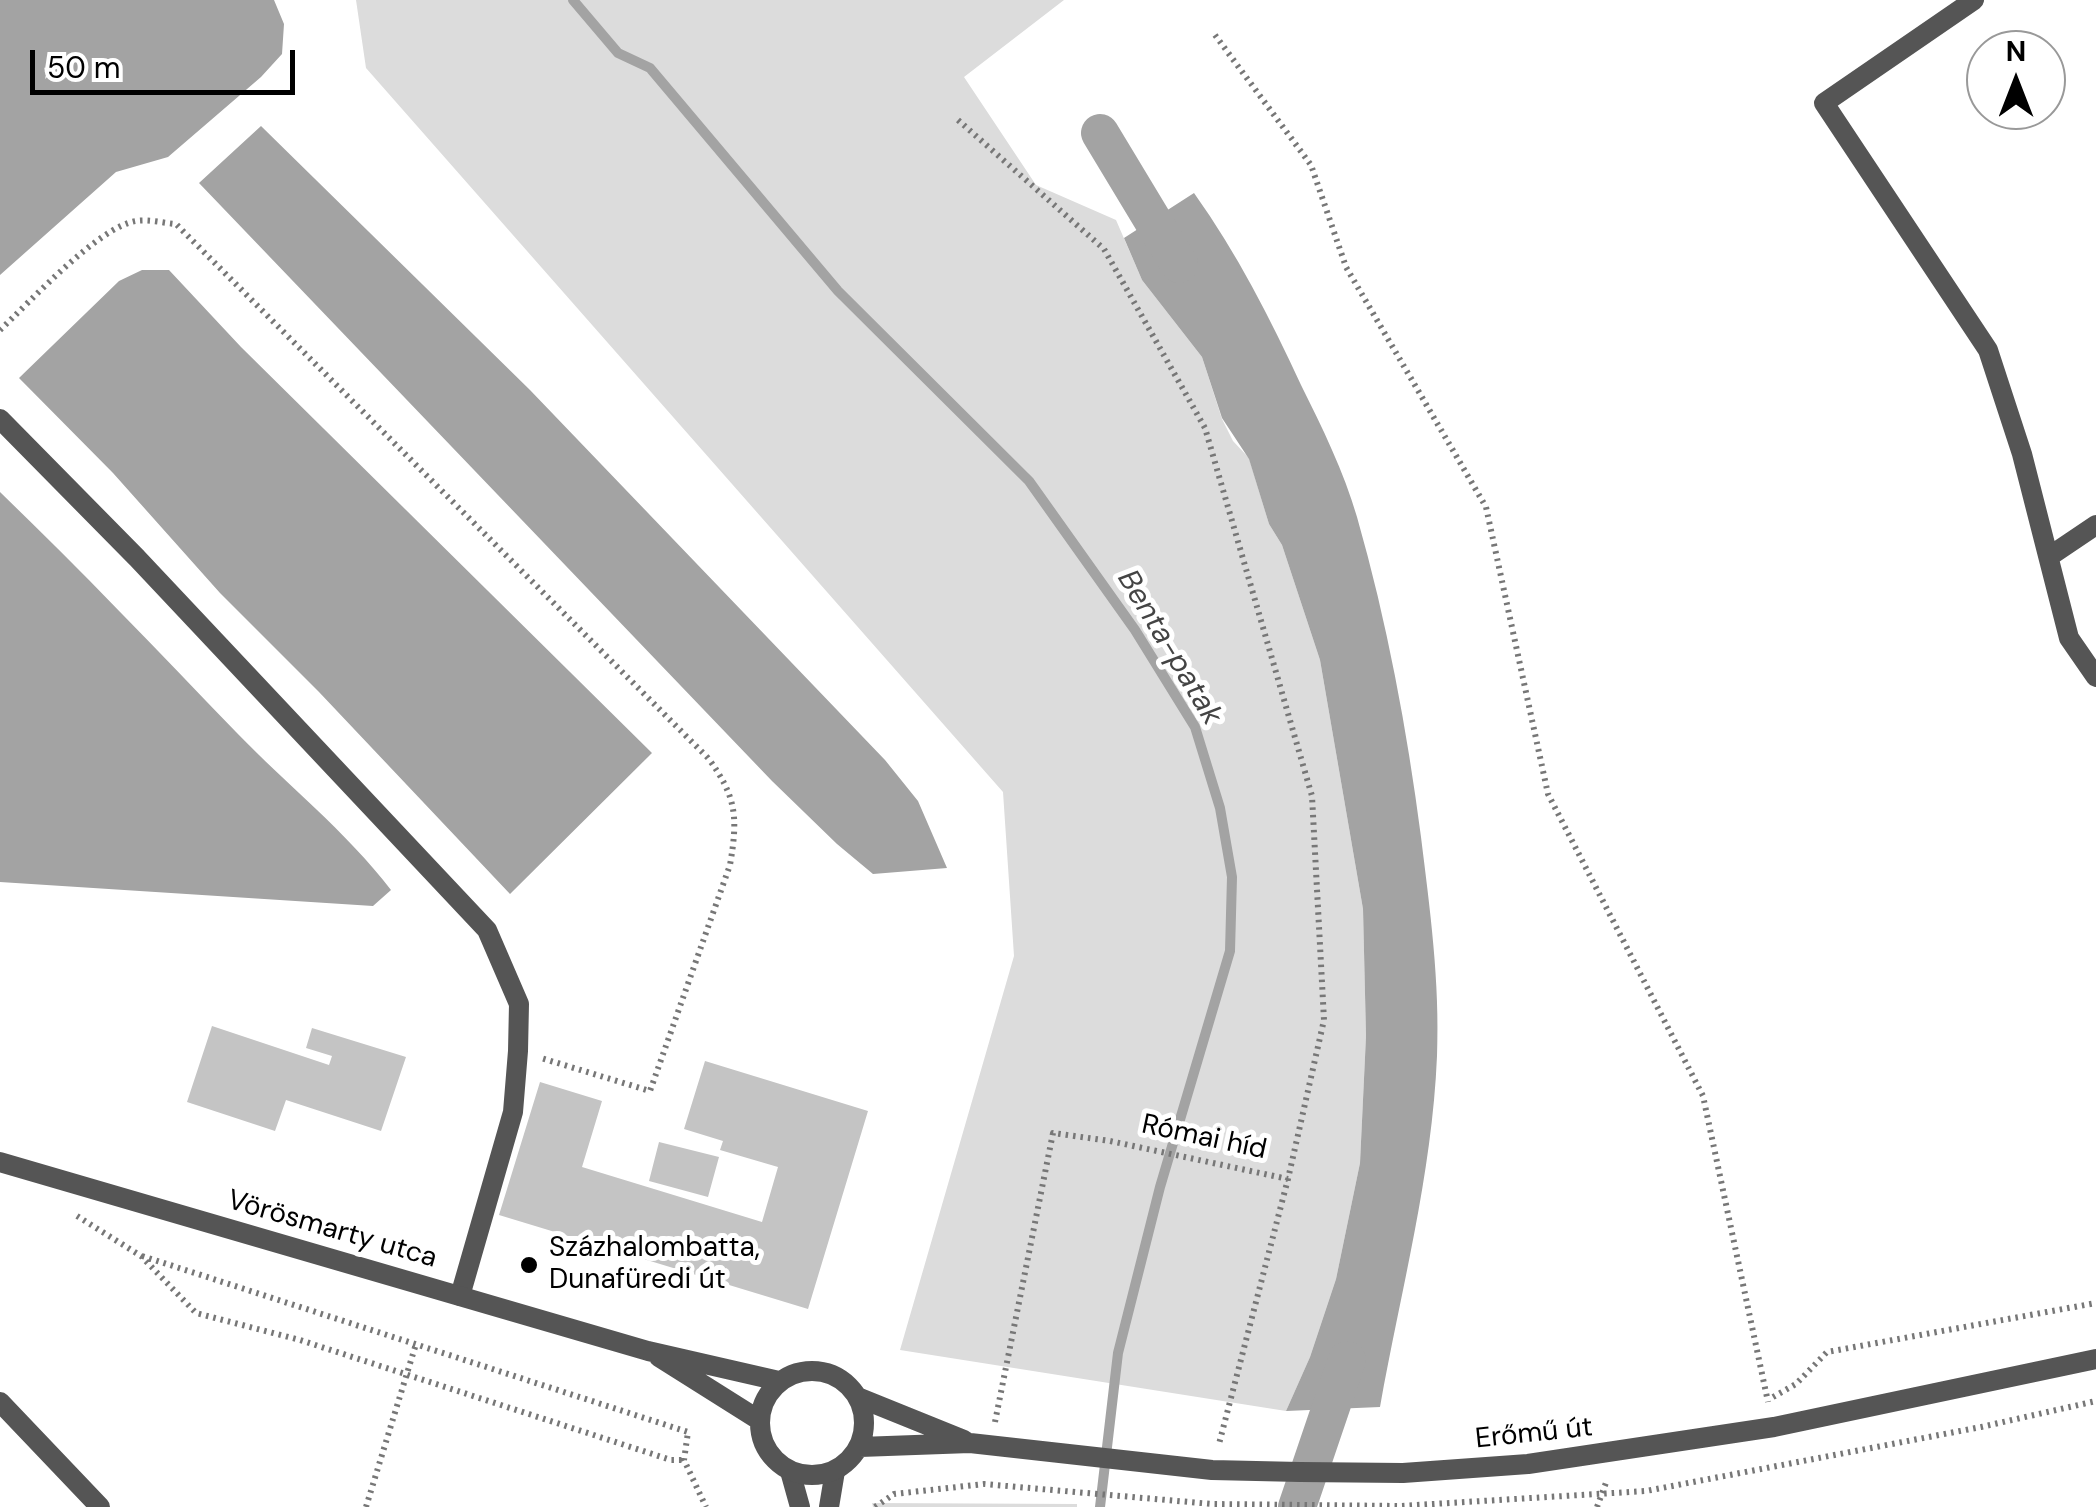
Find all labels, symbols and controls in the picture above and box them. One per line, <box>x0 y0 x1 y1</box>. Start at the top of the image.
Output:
scale bar <box>35 30 300 92</box>
north arrow <box>1966 30 2066 130</box>
text: N <box>2006 33 2026 70</box>
text: 50 m <box>47 48 121 87</box>
water label: Benta-patak <box>1109 564 1229 732</box>
street label: Római híd <box>1139 1108 1269 1168</box>
street label: Vörösmarty utca <box>223 1184 441 1276</box>
place label: Százhalombatta, Dunafüredi út <box>549 1232 760 1298</box>
marker: Százhalombatta, Dunafüredi út <box>518 1254 540 1276</box>
street label: Erőmű út <box>1474 1411 1594 1457</box>

